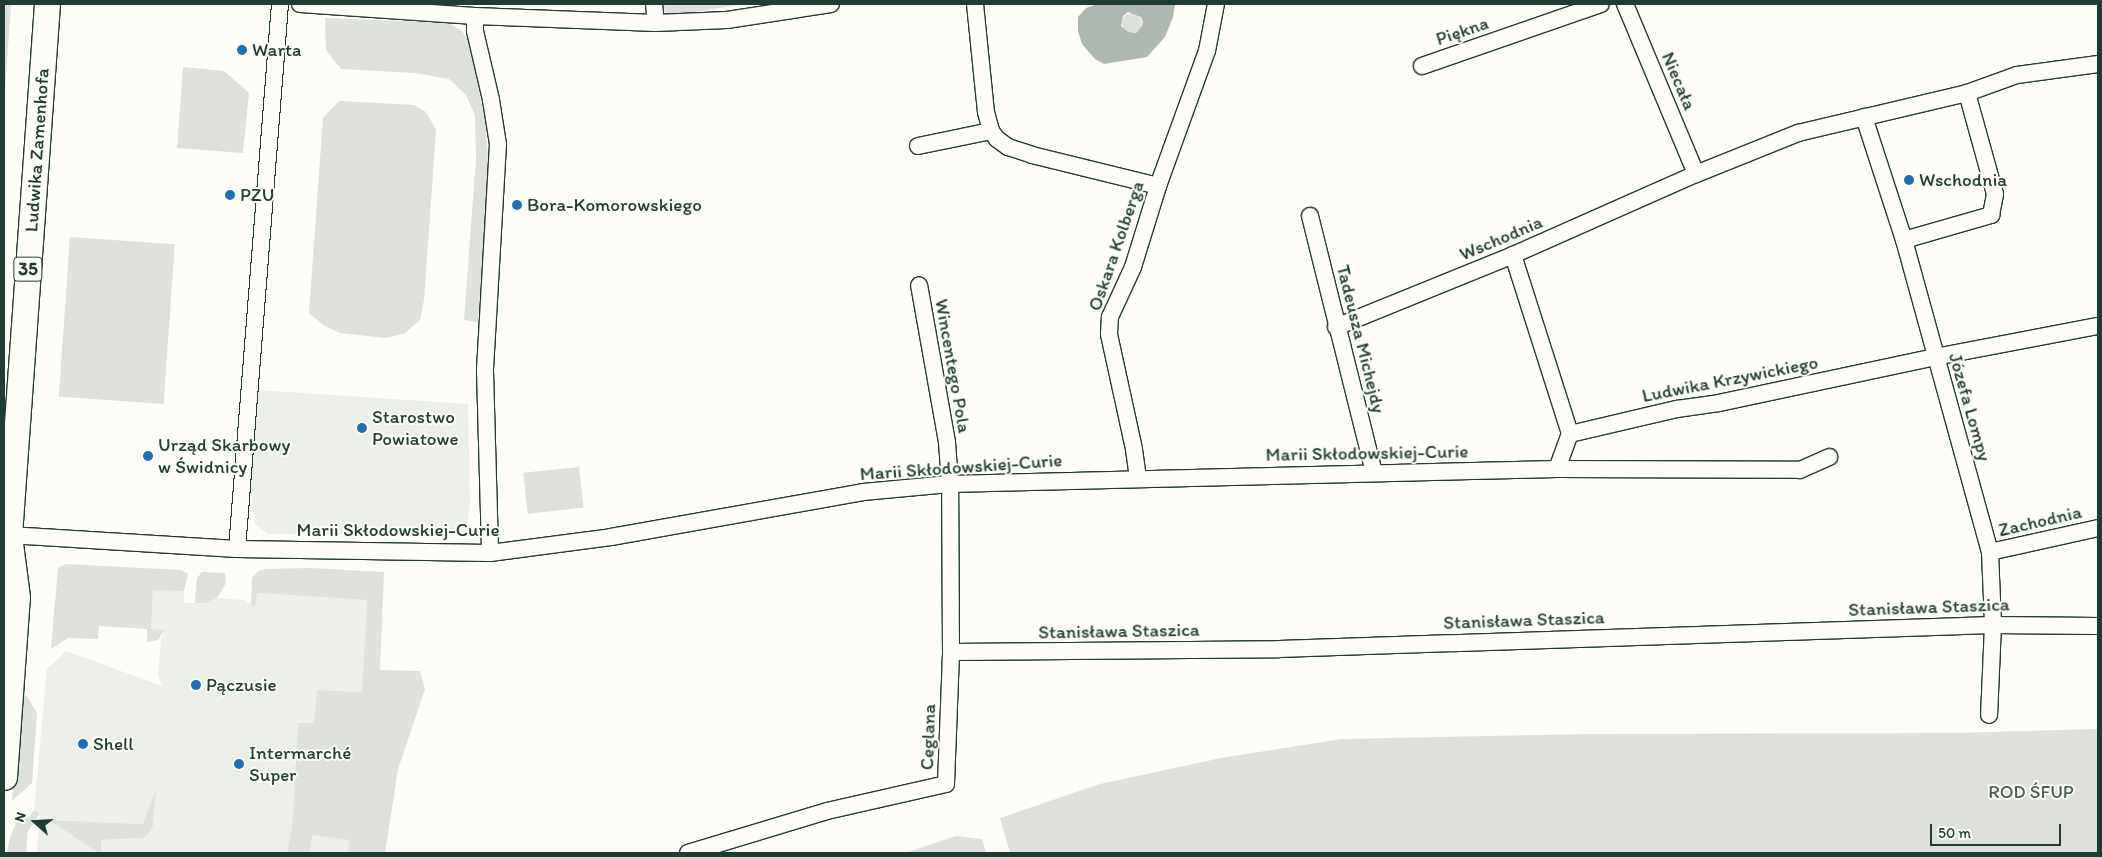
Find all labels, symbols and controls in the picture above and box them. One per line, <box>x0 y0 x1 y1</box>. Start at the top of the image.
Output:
street label: Piękna <box>1433 11 1491 51</box>
place label: Warta <box>252 39 301 61</box>
marker: Warta <box>236 44 248 56</box>
street label: Niecała <box>1657 49 1701 113</box>
street label: Ludwika Zamenhofa <box>20 67 54 233</box>
place label: Wschodnia <box>1919 169 2007 191</box>
marker: Wschodnia <box>1903 174 1915 186</box>
street label: Oskara Kolberga <box>1083 178 1149 314</box>
place label: PZU <box>240 184 274 206</box>
marker: PZU <box>224 189 236 201</box>
place label: Bora-Komorowskiego <box>527 194 702 216</box>
marker: Bora-Komorowskiego <box>511 199 523 211</box>
street label: Wschodnia <box>1456 210 1546 266</box>
road number: 35 <box>13 253 43 284</box>
street label: Tadeusza Michejdy <box>1332 263 1390 415</box>
street label: Wincentego Pola <box>930 298 976 434</box>
street label: Ludwika Krzywickiego <box>1640 351 1820 407</box>
street label: Józefa Lompy <box>1944 351 1996 463</box>
place label: Starostwo Powiatowe <box>372 406 458 450</box>
marker: Starostwo Powiatowe <box>356 422 368 434</box>
place label: Urząd Skarbowy w Świdnicy <box>158 434 290 478</box>
street label: Marii Skłodowskiej-Curie <box>1265 440 1469 466</box>
street label: Marii Skłodowskiej-Curie <box>859 449 1063 485</box>
marker: Urząd Skarbowy w Świdnicy <box>142 450 154 462</box>
street label: Zachodnia <box>1996 500 2084 542</box>
street label: Marii Skłodowskiej-Curie <box>296 519 500 541</box>
street label: Stanisława Staszica <box>1848 593 2010 621</box>
street label: Stanisława Staszica <box>1443 606 1605 634</box>
street label: Stanisława Staszica <box>1038 618 1200 644</box>
place label: Pączusie <box>206 674 277 696</box>
marker: Pączusie <box>190 679 202 691</box>
street label: Ceglana <box>915 703 941 771</box>
place label: Shell <box>93 733 134 755</box>
marker: Shell <box>77 738 89 750</box>
place label: Intermarché Super <box>249 742 351 786</box>
marker: Intermarché Super <box>233 758 245 770</box>
park label: ROD ŚFUP <box>1988 781 2074 803</box>
north arrow <box>10 797 60 847</box>
text: N <box>11 810 30 824</box>
scale bar <box>1932 814 2063 846</box>
text: 50 m <box>1938 824 1971 842</box>

